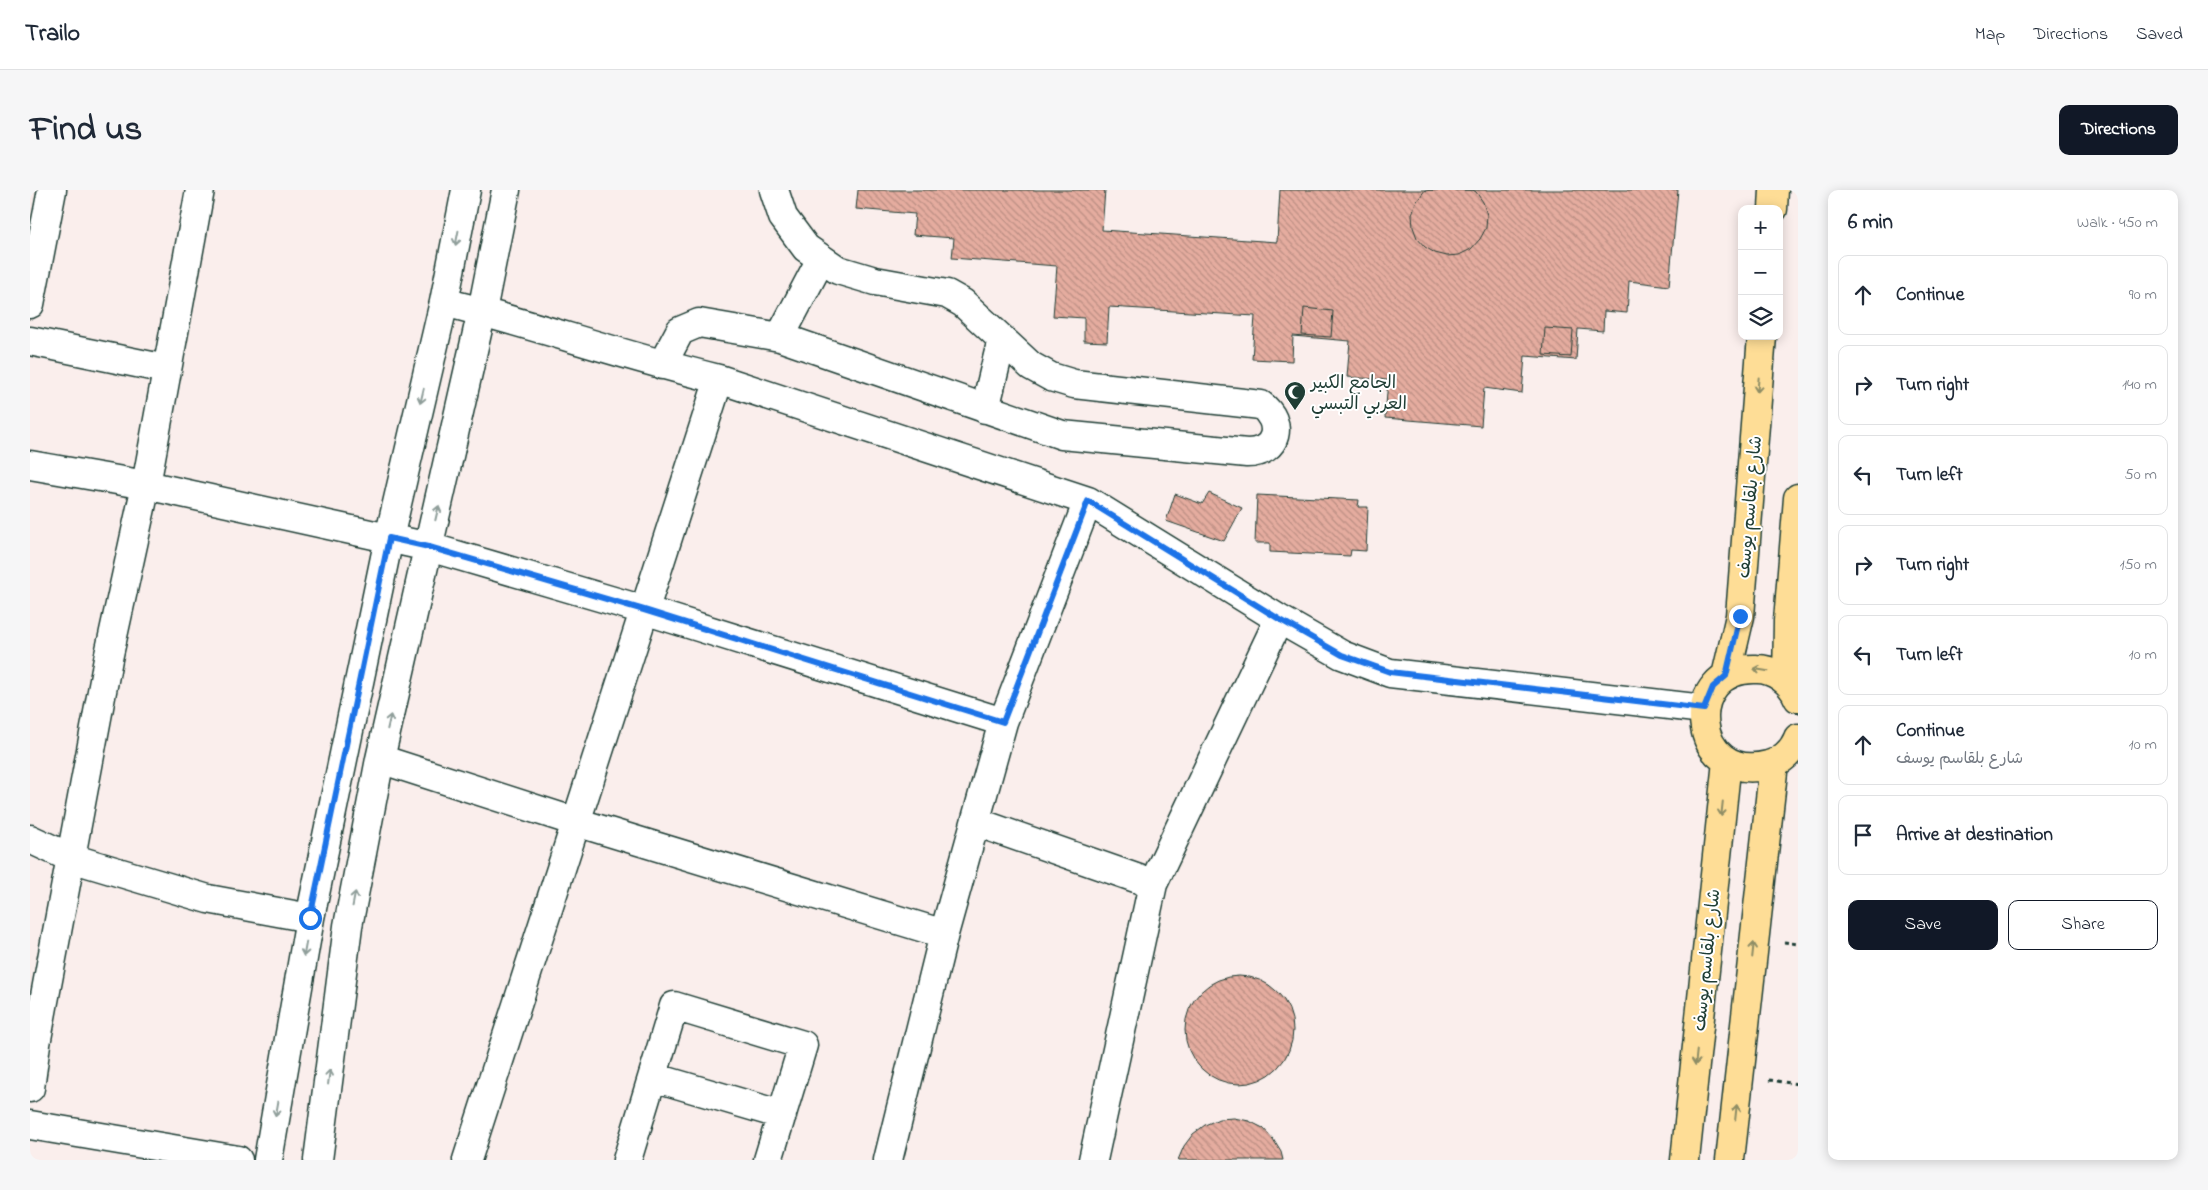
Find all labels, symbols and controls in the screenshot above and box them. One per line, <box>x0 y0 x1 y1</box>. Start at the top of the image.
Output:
text: Trailo <box>25 17 80 52</box>
text: Map <box>1975 22 2005 48</box>
text: Directions <box>2033 22 2108 48</box>
text: Saved <box>2136 22 2183 48</box>
text: Find us <box>30 105 142 156</box>
button: Directions <box>2059 105 2178 155</box>
map controls <box>1738 205 1783 340</box>
button: + <box>1738 205 1783 250</box>
text: 6 min <box>1848 208 1893 238</box>
text: Walk · 450 m <box>2077 211 2158 235</box>
one-way arrow <box>451 229 461 245</box>
button: − <box>1738 250 1783 295</box>
icon: ahead <box>1849 281 1877 309</box>
text: Continue <box>1896 282 1964 309</box>
text: 90 m <box>2129 283 2157 307</box>
button: layers <box>1738 295 1783 340</box>
place label: الجامع الكبير العربي التبسي <box>1309 371 1407 419</box>
icon: right <box>1849 371 1877 399</box>
text: Turn right <box>1896 372 1969 399</box>
text: 140 m <box>2122 373 2157 397</box>
one-way arrow <box>1754 377 1763 393</box>
mosque icon: الجامع الكبير العربي التبسي <box>1283 380 1307 411</box>
one-way arrow <box>417 388 426 404</box>
street label: شارع بلقاسم يوسف <box>1732 435 1770 580</box>
icon: left <box>1849 461 1877 489</box>
text: Turn left <box>1896 462 1963 489</box>
text: 50 m <box>2125 463 2157 487</box>
one-way arrow <box>433 505 442 521</box>
icon: right <box>1849 551 1877 579</box>
text: Turn right <box>1896 552 1969 579</box>
text: 150 m <box>2119 553 2157 577</box>
route end <box>1729 605 1752 628</box>
icon: left <box>1849 641 1877 669</box>
text: Turn left <box>1896 642 1963 669</box>
text: 10 m <box>2129 643 2157 667</box>
one-way arrow <box>1754 665 1770 675</box>
one-way arrow <box>385 715 394 731</box>
text: Continue <box>1896 718 1964 745</box>
icon: ahead <box>1849 731 1877 759</box>
text: 10 m <box>2129 733 2157 757</box>
text: شارع بلقاسم يوسف <box>1896 747 2023 771</box>
one-way arrow <box>1717 801 1727 817</box>
icon: arrive <box>1849 821 1877 849</box>
text: Arrive at destination <box>1896 822 2053 849</box>
street label: شارع بلقاسم يوسف <box>1688 888 1728 1033</box>
one-way arrow <box>349 891 359 907</box>
button: Save <box>1848 900 1998 950</box>
button: Share <box>2008 900 2158 950</box>
route start <box>299 907 322 930</box>
one-way arrow <box>299 941 309 957</box>
one-way arrow <box>1749 942 1758 958</box>
one-way arrow <box>1691 1050 1701 1066</box>
one-way arrow <box>324 1069 334 1085</box>
one-way arrow <box>271 1101 281 1117</box>
one-way arrow <box>1731 1104 1741 1120</box>

